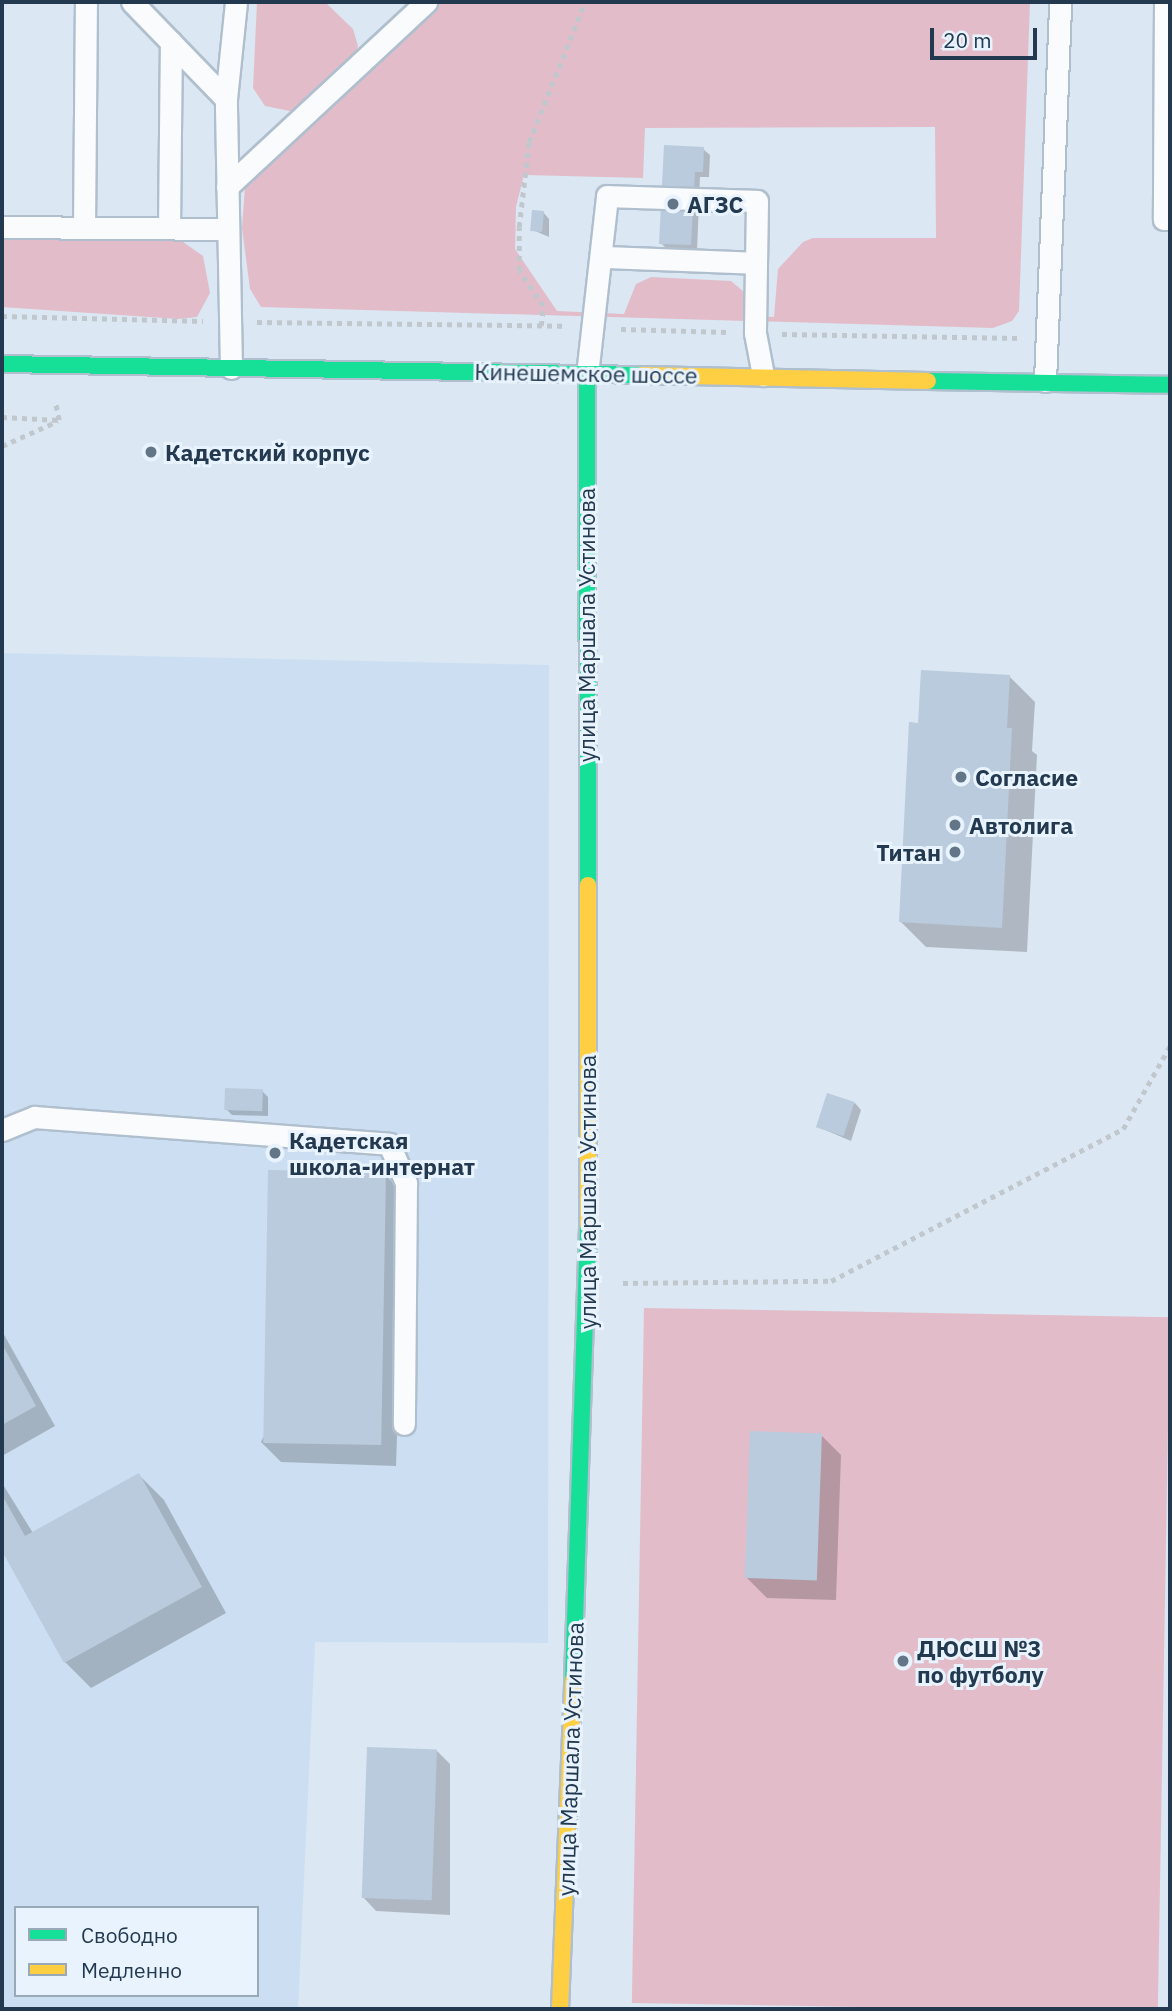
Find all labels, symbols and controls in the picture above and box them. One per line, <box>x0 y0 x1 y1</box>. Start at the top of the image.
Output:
scale bar <box>934 14 1041 58</box>
text: 20 m <box>943 26 992 54</box>
place label: АГЗС <box>687 190 743 218</box>
marker: АГЗС <box>665 196 681 212</box>
street label: Кинешемское шоссе <box>474 357 698 389</box>
place label: Кадетский корпус <box>165 438 370 466</box>
marker: Кадетский корпус <box>143 444 159 460</box>
street label: улица Маршала Устинова <box>572 488 600 762</box>
place label: Согласие <box>975 763 1078 791</box>
marker: Согласие <box>953 769 969 785</box>
place label: Автолига <box>969 811 1073 839</box>
marker: Автолига <box>947 817 963 833</box>
place label: Титан <box>876 838 941 866</box>
marker: Титан <box>947 844 963 860</box>
street label: улица Маршала Устинова <box>573 1055 601 1329</box>
place label: Кадетская школа-интернат <box>289 1126 475 1180</box>
marker: Кадетская школа-интернат <box>267 1145 283 1161</box>
street label: улица Маршала Устинова <box>551 1621 589 1897</box>
place label: ДЮСШ №3 по футболу <box>917 1634 1044 1688</box>
marker: ДЮСШ №3 по футболу <box>895 1653 911 1669</box>
legend <box>14 1906 259 1997</box>
text: Свободно <box>81 1921 178 1949</box>
text: Медленно <box>81 1956 182 1984</box>

